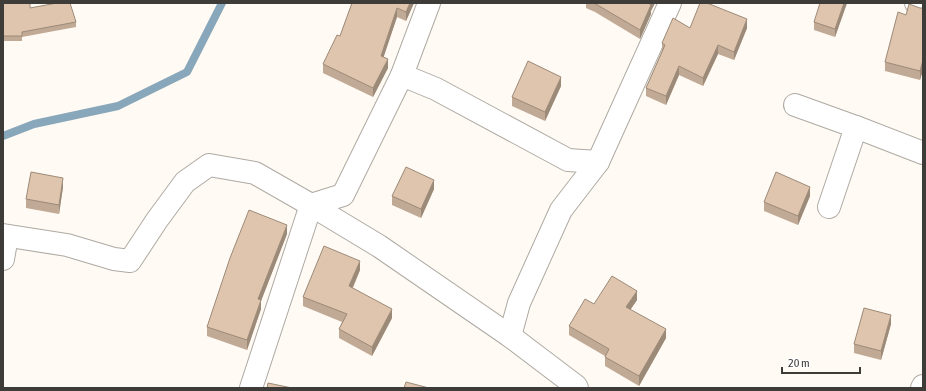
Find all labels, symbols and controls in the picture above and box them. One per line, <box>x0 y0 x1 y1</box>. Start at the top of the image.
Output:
scale bar <box>782 349 860 375</box>
text: 20 m <box>788 356 810 370</box>

